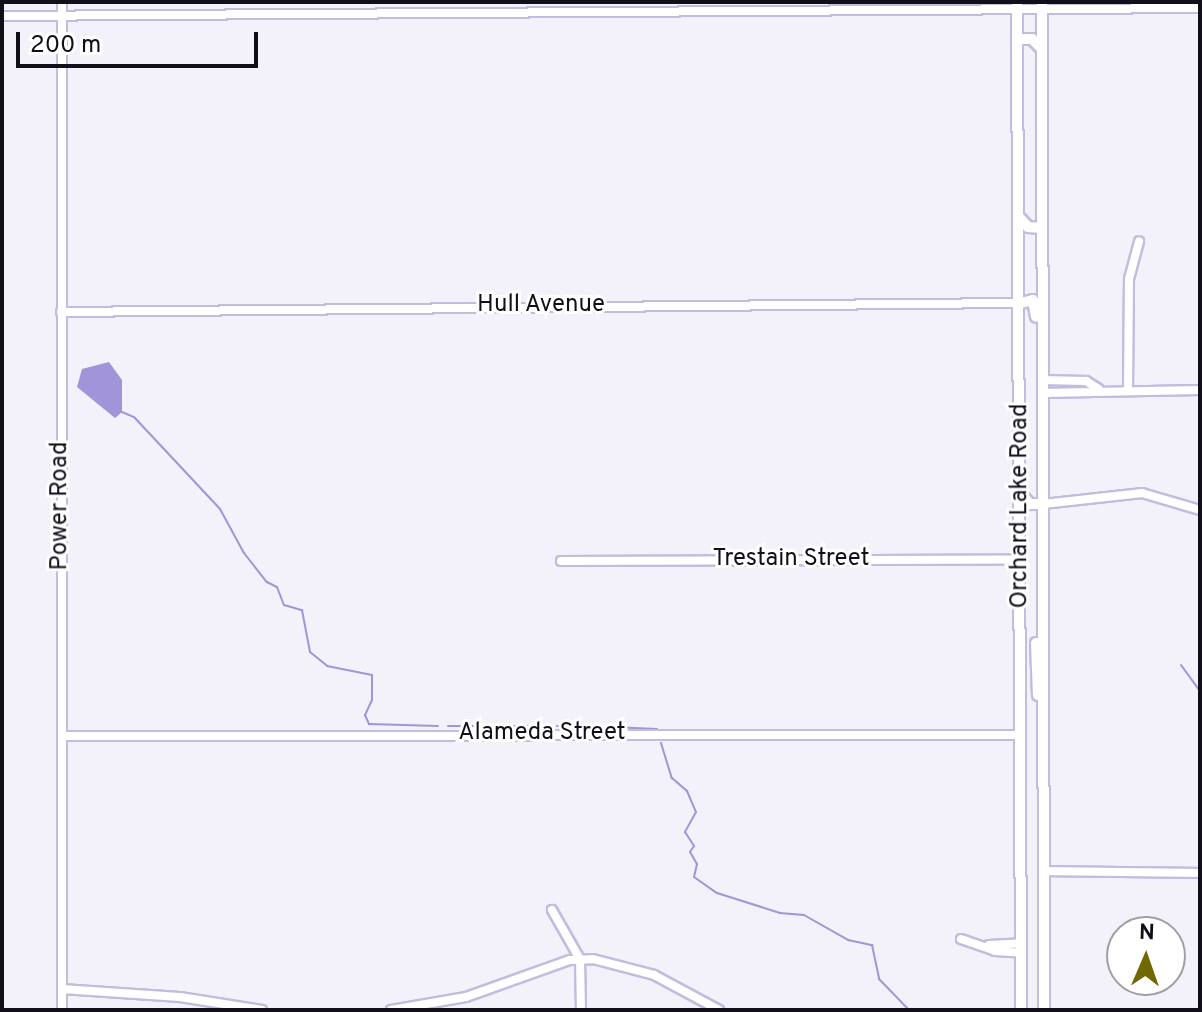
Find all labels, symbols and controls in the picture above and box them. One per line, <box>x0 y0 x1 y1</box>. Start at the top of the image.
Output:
scale bar <box>20 16 262 66</box>
text: 200 m <box>30 31 101 61</box>
street label: Hull Avenue <box>477 292 605 320</box>
street label: Orchard Lake Road <box>1007 404 1035 608</box>
street label: Power Road <box>47 442 75 570</box>
street label: Trestain Street <box>712 546 870 574</box>
street label: Alameda Street <box>458 720 626 748</box>
north arrow <box>1106 916 1186 996</box>
text: N <box>1138 920 1155 947</box>

